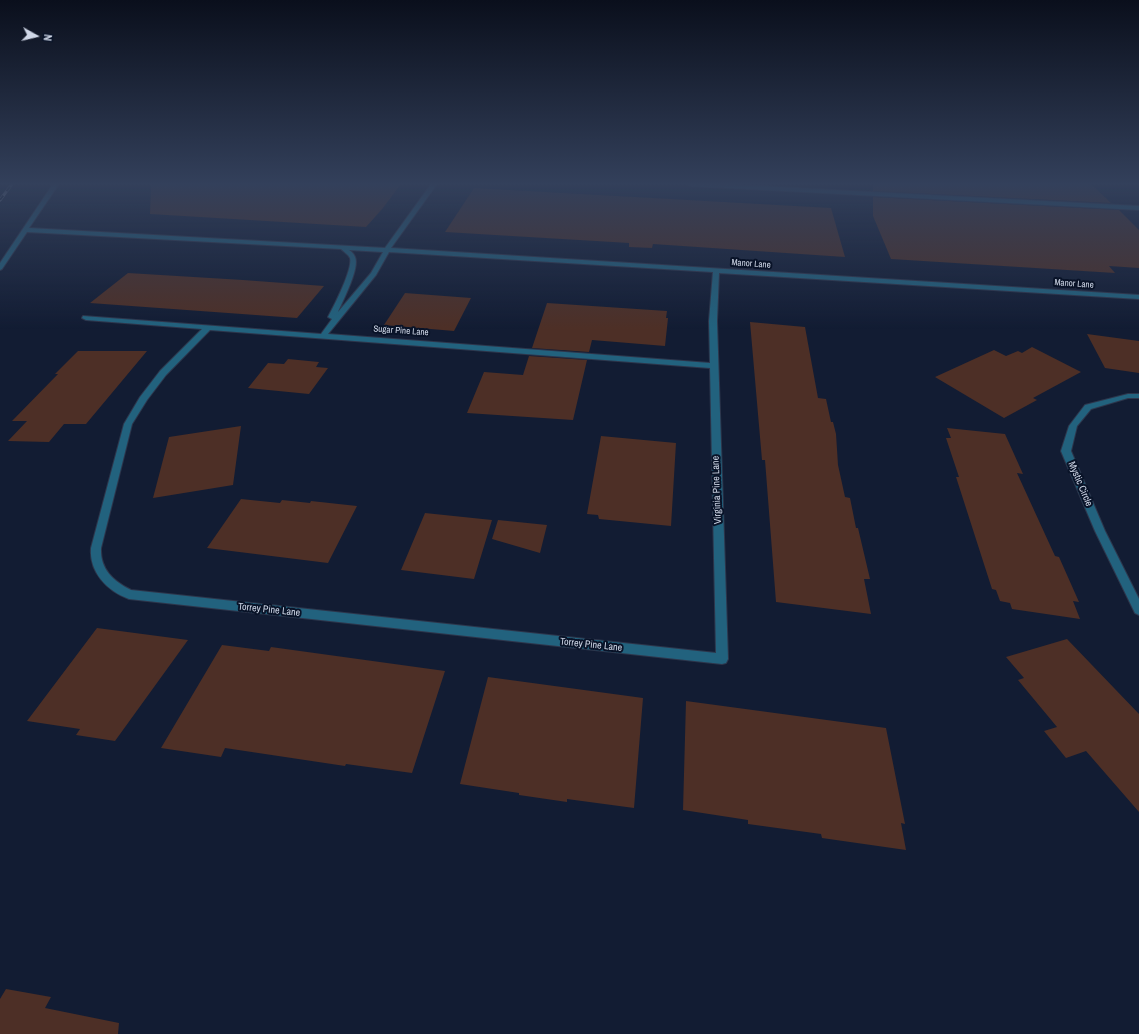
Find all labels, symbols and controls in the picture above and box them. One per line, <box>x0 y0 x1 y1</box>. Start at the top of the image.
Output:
north arrow <box>16 16 56 56</box>
text: N <box>40 33 55 42</box>
street label: Manor Lane <box>731 257 771 271</box>
street label: Manor Lane <box>1054 277 1094 291</box>
street label: Sugar Pine Lane <box>373 324 429 338</box>
street label: Virginia Pine Lane <box>710 456 724 524</box>
street label: Mystic Circle <box>1065 460 1095 508</box>
street label: Torrey Pine Lane <box>237 601 301 619</box>
street label: Torrey Pine Lane <box>559 636 623 654</box>

